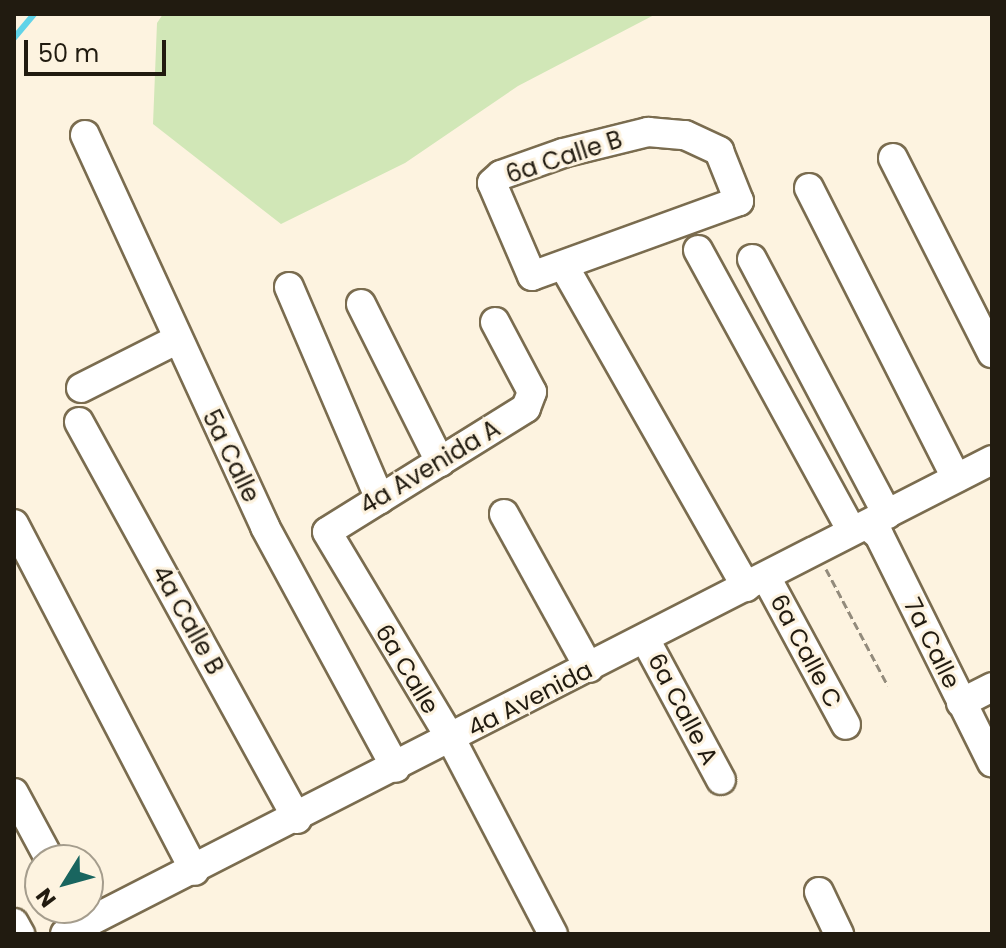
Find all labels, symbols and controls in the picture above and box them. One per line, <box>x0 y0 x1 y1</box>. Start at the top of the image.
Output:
scale bar <box>28 24 170 74</box>
text: 50 m <box>38 37 99 70</box>
street label: 6a Calle B <box>502 125 626 189</box>
street label: 5a Calle <box>196 405 266 507</box>
street label: 4a Avenida A <box>355 414 505 520</box>
street label: 4a Calle B <box>146 560 230 680</box>
street label: 6a Calle C <box>764 589 848 713</box>
street label: 7a Calle <box>898 593 966 693</box>
street label: 6a Calle <box>369 619 445 719</box>
street label: 6a Calle A <box>642 648 724 770</box>
street label: 4a Avenida <box>463 655 597 743</box>
north arrow <box>24 844 104 924</box>
text: N <box>29 882 63 913</box>

